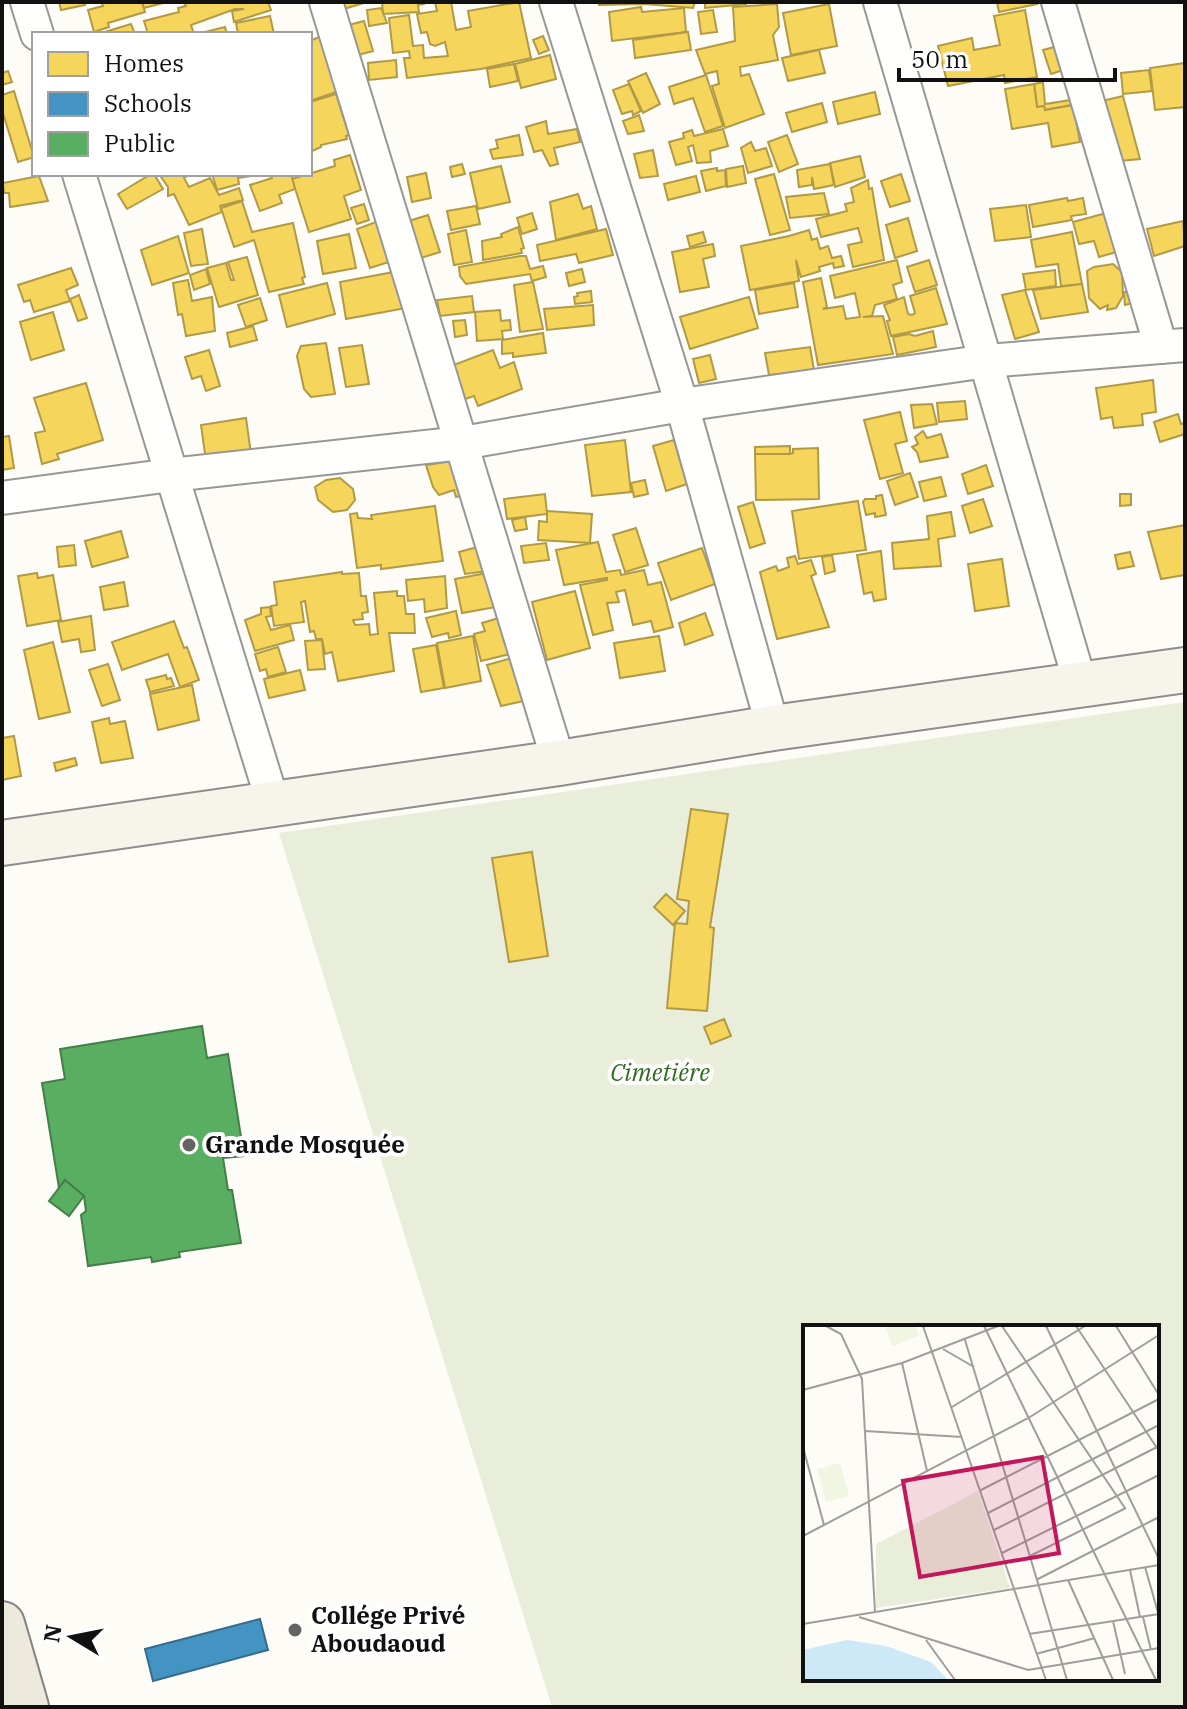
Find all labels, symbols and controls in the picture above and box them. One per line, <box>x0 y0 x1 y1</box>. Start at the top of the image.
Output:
legend <box>32 32 312 176</box>
scale bar <box>899 32 1115 82</box>
text: 50 m <box>911 43 968 75</box>
text: Homes <box>104 47 184 79</box>
text: Schools <box>104 87 192 119</box>
text: Public <box>104 127 175 159</box>
park label: Cimetiére <box>610 1056 710 1088</box>
place label: Grande Mosquée <box>205 1128 405 1160</box>
marker: Grande Mosquée <box>180 1136 198 1154</box>
inset map <box>803 1325 1159 1681</box>
north arrow <box>32 1597 112 1677</box>
place label: Collége Privé Aboudaoud <box>311 1599 465 1659</box>
marker: Collége Privé Aboudaoud <box>286 1621 304 1639</box>
text: N <box>36 1622 68 1645</box>

